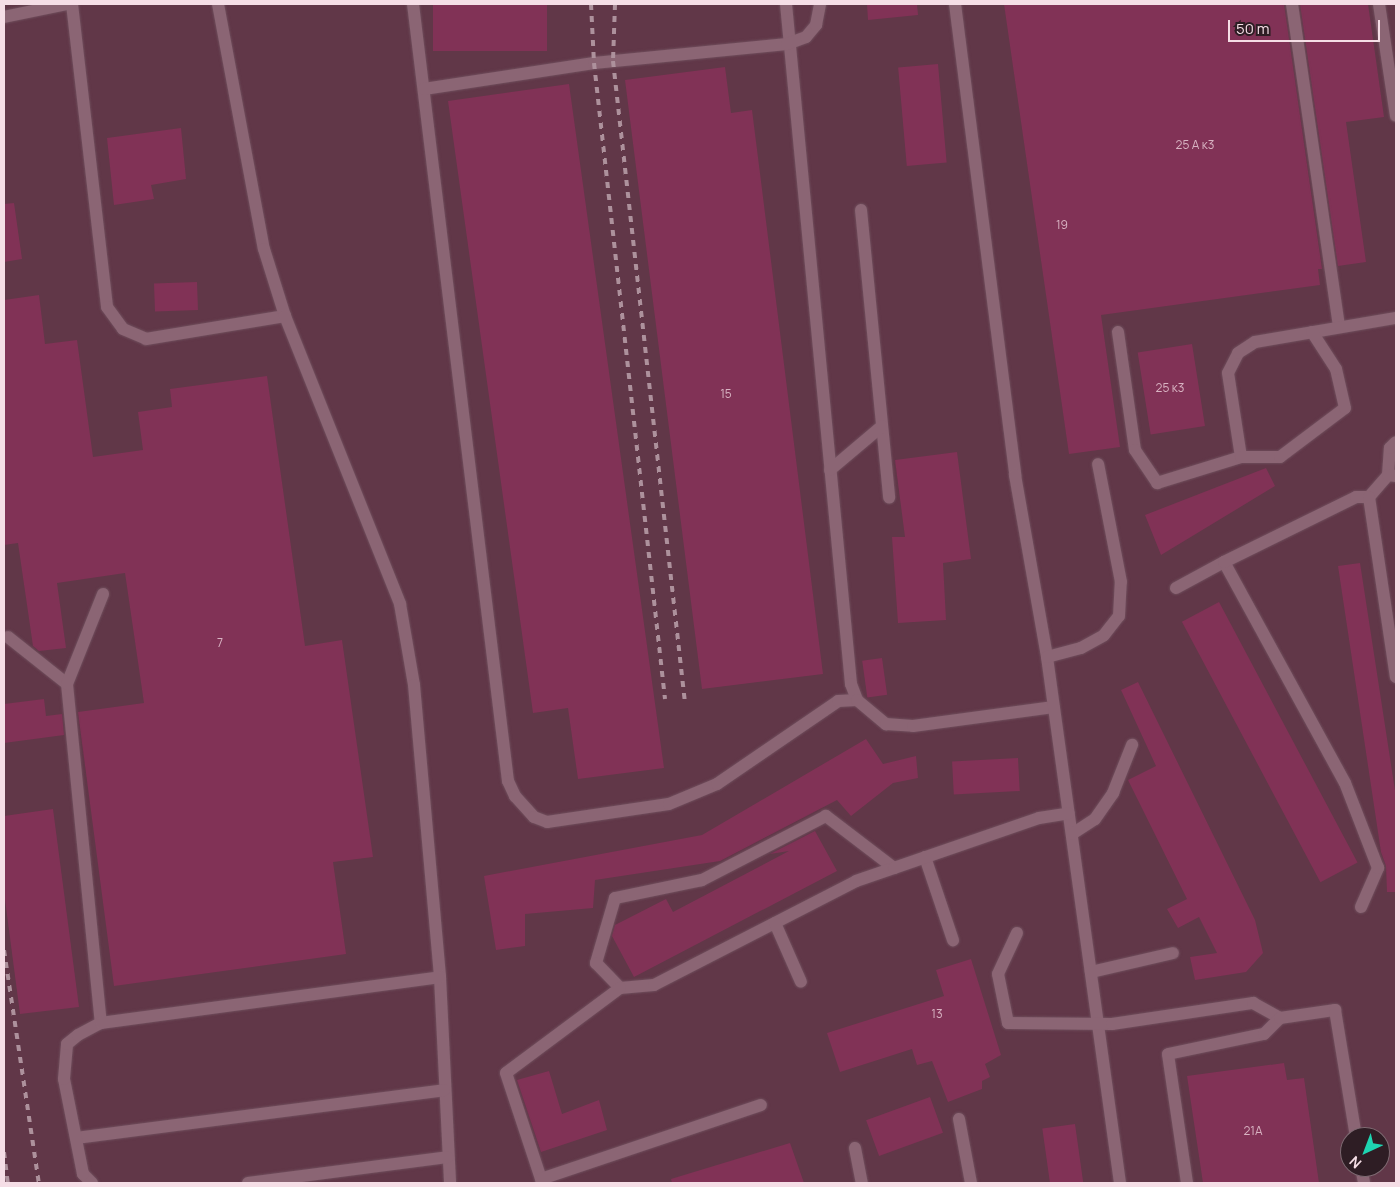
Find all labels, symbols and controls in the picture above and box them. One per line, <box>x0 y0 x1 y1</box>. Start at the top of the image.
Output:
scale bar <box>1230 10 1382 42</box>
text: 50 m <box>1236 18 1270 39</box>
house number: 25 А к3 <box>1176 138 1214 152</box>
house number: 19 <box>1056 218 1068 232</box>
house number: 25 к3 <box>1156 381 1184 395</box>
house number: 15 <box>720 387 732 401</box>
house number: 7 <box>217 636 223 650</box>
house number: 13 <box>931 1007 943 1021</box>
house number: 21А <box>1243 1124 1263 1138</box>
north arrow <box>1340 1127 1390 1177</box>
text: N <box>1345 1152 1365 1173</box>

